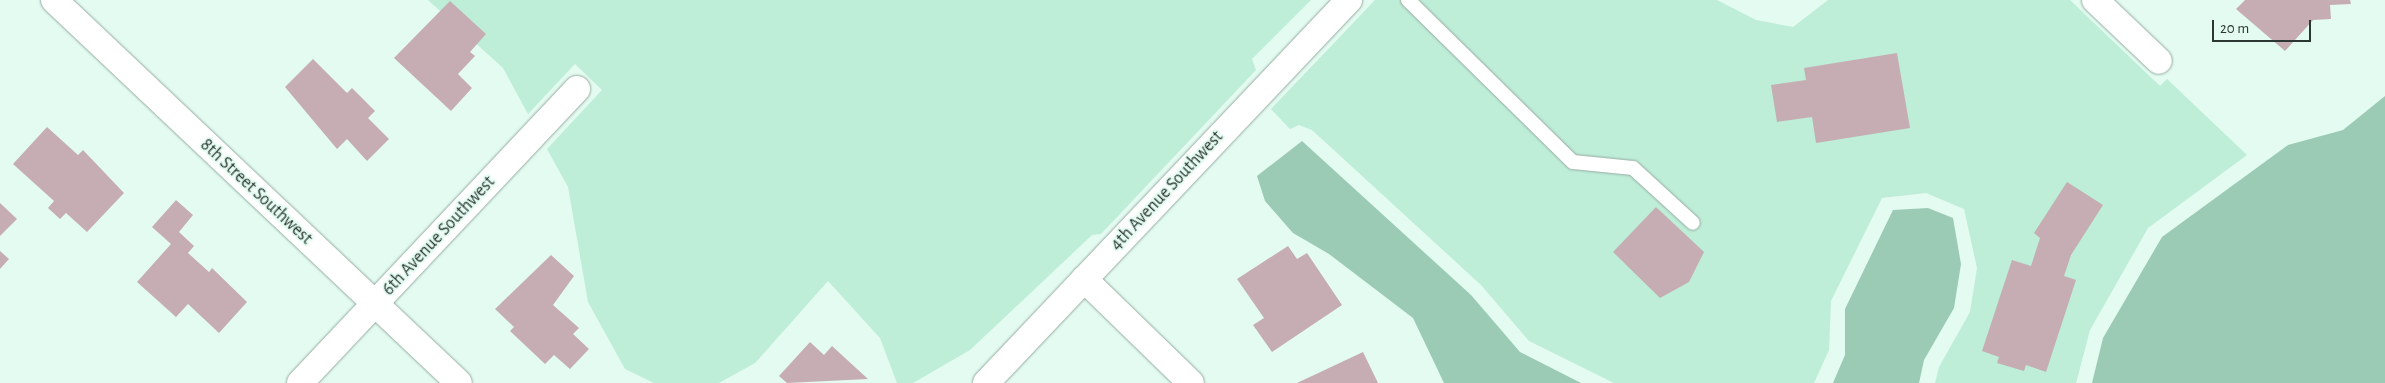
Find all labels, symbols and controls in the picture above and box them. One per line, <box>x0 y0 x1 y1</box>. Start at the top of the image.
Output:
scale bar <box>2215 10 2314 42</box>
text: 20 m <box>2220 21 2249 36</box>
street label: 4th Avenue Southwest <box>1106 127 1228 255</box>
street label: 8th Street Southwest <box>195 135 317 249</box>
street label: 6th Avenue Southwest <box>378 172 500 300</box>

